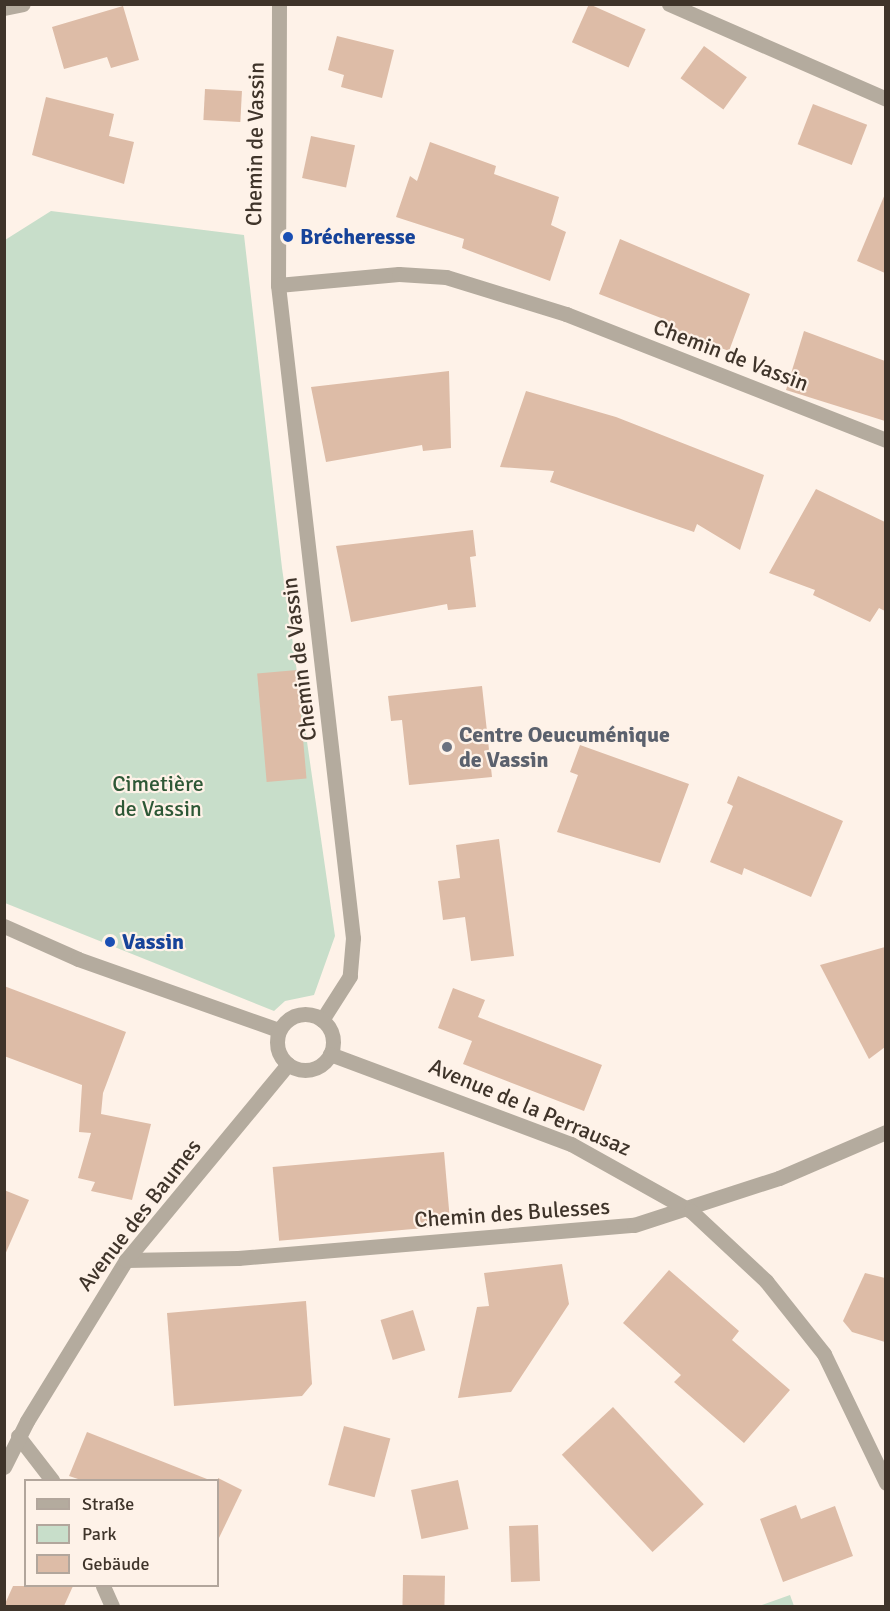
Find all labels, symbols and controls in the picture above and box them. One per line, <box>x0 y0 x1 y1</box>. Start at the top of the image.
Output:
street label: Chemin de Vassin <box>240 62 270 226</box>
place label: Brécheresse <box>300 224 416 250</box>
marker: Brécheresse <box>281 230 295 244</box>
street label: Chemin de Vassin <box>650 313 812 397</box>
street label: Chemin de Vassin <box>276 576 322 742</box>
place label: Centre Oeucuménique de Vassin <box>459 721 670 772</box>
marker: Centre Oeucuménique de Vassin <box>440 740 454 754</box>
park label: Cimetière de Vassin <box>112 770 204 822</box>
place label: Vassin <box>122 929 184 955</box>
marker: Vassin <box>103 935 117 949</box>
street label: Avenue de la Perrausaz <box>425 1053 635 1161</box>
street label: Avenue des Baumes <box>72 1134 206 1296</box>
street label: Chemin des Bulesses <box>413 1193 611 1233</box>
legend <box>24 1479 219 1587</box>
text: Straße <box>82 1493 134 1515</box>
text: Park <box>82 1523 117 1545</box>
text: Gebäude <box>82 1553 150 1575</box>

